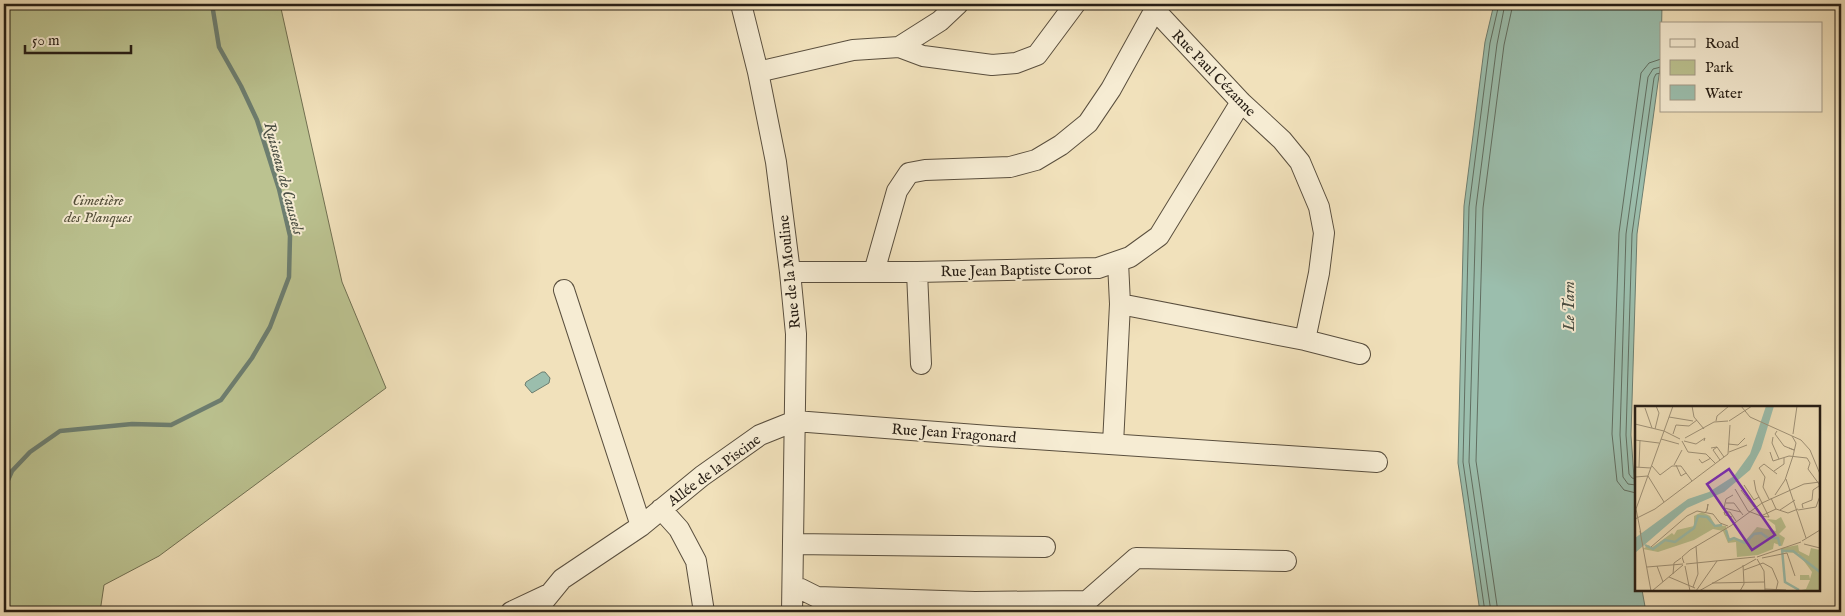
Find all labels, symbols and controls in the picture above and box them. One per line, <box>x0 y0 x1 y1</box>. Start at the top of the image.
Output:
scale bar <box>25 22 131 54</box>
legend <box>1660 22 1822 112</box>
street label: Rue Paul Cézanne <box>1167 26 1260 121</box>
text: 50 m <box>32 31 60 50</box>
text: Road <box>1705 34 1740 53</box>
text: Park <box>1705 58 1735 77</box>
text: Water <box>1705 84 1743 103</box>
water label: Ruisseau de Caussels <box>258 120 308 238</box>
park label: Cimetière des Planques <box>63 191 133 227</box>
street label: Rue de la Mouline <box>774 214 805 330</box>
street label: Rue Jean Baptiste Corot <box>940 260 1092 281</box>
water label: Le Tarn <box>1560 281 1580 332</box>
inset map <box>1635 406 1820 591</box>
street label: Rue Jean Fragonard <box>891 420 1018 447</box>
street label: Allée de la Piscine <box>663 430 765 511</box>

